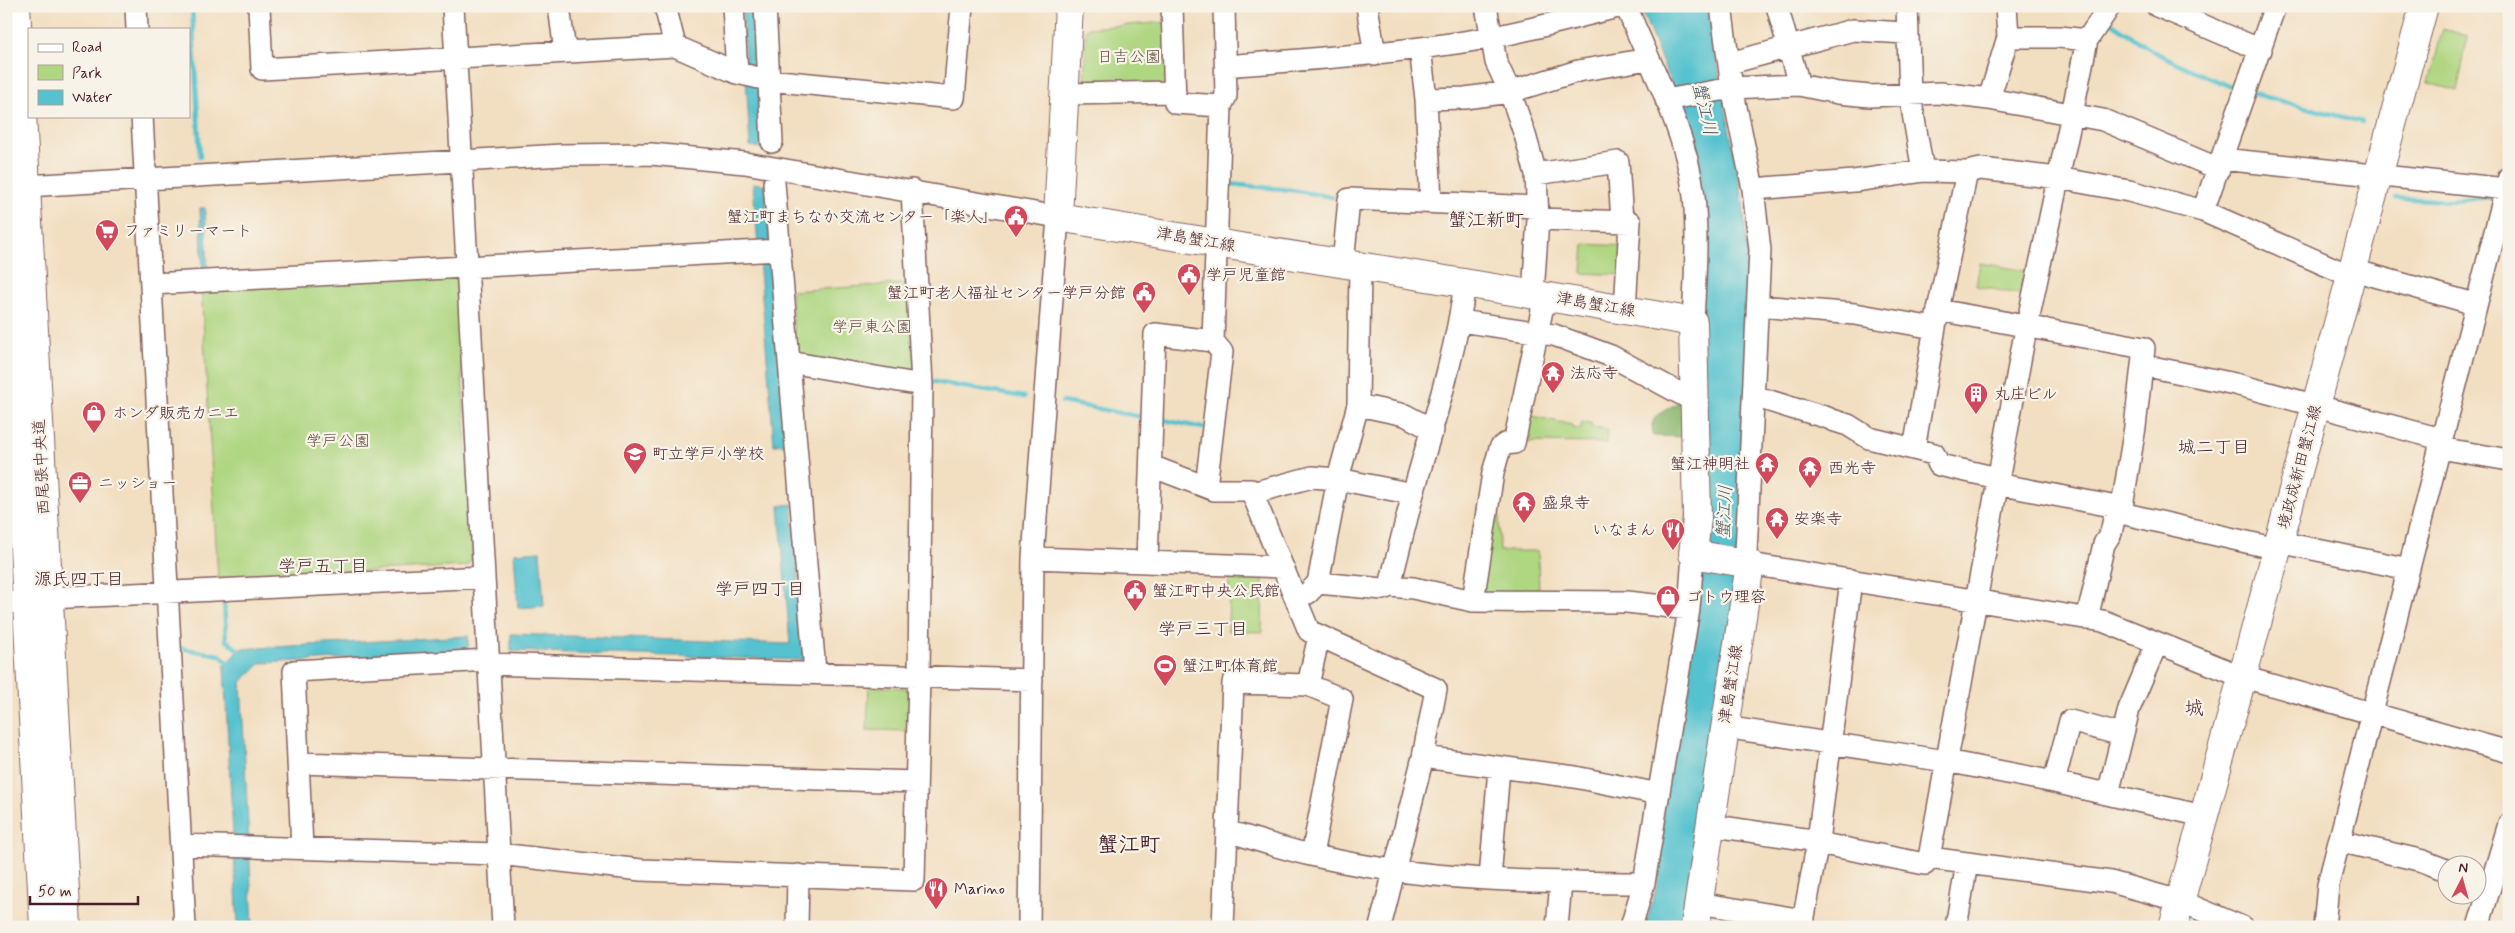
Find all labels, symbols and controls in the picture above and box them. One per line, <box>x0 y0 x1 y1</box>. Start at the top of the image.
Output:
legend <box>28 28 190 118</box>
text: Road <box>72 38 102 58</box>
park label: 日吉公園 <box>1097 47 1161 68</box>
text: Park <box>72 64 102 84</box>
water label: 蟹江川 <box>1686 80 1722 138</box>
text: Water <box>72 88 112 108</box>
public building icon: 蟹江町まちなか交流センター「楽人」 <box>1003 204 1029 238</box>
place label: 蟹江町まちなか交流センター「楽人」 <box>727 207 998 228</box>
district label: 蟹江新町 <box>1448 208 1524 233</box>
supermarket icon: ファミリーマート <box>94 218 120 252</box>
place label: ファミリーマート <box>124 221 252 242</box>
street label: 津島蟹江線 <box>1155 223 1237 257</box>
public building icon: 学戸児童館 <box>1176 262 1202 296</box>
place label: 学戸児童館 <box>1206 265 1286 286</box>
public building icon: 蟹江町老人福祉センター学戸分館 <box>1131 280 1157 314</box>
place label: 蟹江町老人福祉センター学戸分館 <box>887 283 1126 304</box>
street label: 津島蟹江線 <box>1555 288 1637 322</box>
park label: 学戸東公園 <box>832 317 912 338</box>
temple icon: 法応寺 <box>1540 360 1566 394</box>
place label: 法応寺 <box>1570 363 1618 384</box>
building icon: 丸庄ビル <box>1963 381 1989 415</box>
place label: 丸庄ビル <box>1994 384 2058 405</box>
shop icon: ホンダ販売カニエ <box>81 400 107 434</box>
street label: 境政成新田蟹江線 <box>2273 402 2327 532</box>
place label: ホンダ販売カニエ <box>112 403 239 424</box>
street label: 西尾張中央道 <box>29 419 55 515</box>
park label: 学戸公園 <box>306 431 370 452</box>
district label: 城二丁目 <box>2178 436 2250 460</box>
school or university icon: 町立学戸小学校 <box>622 441 648 475</box>
place label: 町立学戸小学校 <box>652 444 764 465</box>
temple icon: 蟹江神明社 <box>1754 451 1780 485</box>
place label: 蟹江神明社 <box>1670 454 1750 475</box>
temple icon: 西光寺 <box>1797 455 1823 489</box>
place label: 西光寺 <box>1828 458 1876 479</box>
office icon: ニッショー <box>67 470 93 504</box>
place label: ニッショー <box>98 473 177 494</box>
water label: 蟹江川 <box>1712 484 1738 540</box>
temple icon: 盛泉寺 <box>1511 490 1537 524</box>
place label: 盛泉寺 <box>1542 493 1590 514</box>
temple icon: 安楽寺 <box>1764 506 1790 540</box>
place label: 安楽寺 <box>1794 509 1842 530</box>
restaurant icon: いなまん <box>1660 517 1686 551</box>
place label: いなまん <box>1592 520 1656 541</box>
district label: 学戸五丁目 <box>278 555 368 579</box>
district label: 源氏四丁目 <box>34 568 124 592</box>
district label: 学戸四丁目 <box>715 578 805 602</box>
public building icon: 蟹江町中央公民館 <box>1122 578 1148 612</box>
place label: 蟹江町中央公民館 <box>1152 581 1280 602</box>
shop icon: ゴトウ理容 <box>1655 584 1681 618</box>
place label: ゴトウ理容 <box>1686 587 1766 608</box>
district label: 学戸三丁目 <box>1158 618 1248 642</box>
street label: 津島蟹江線 <box>1714 643 1748 725</box>
sports icon: 蟹江町体育館 <box>1152 653 1178 687</box>
place label: 蟹江町体育館 <box>1182 656 1278 677</box>
district label: 城 <box>2184 696 2204 721</box>
district label: 蟹江町 <box>1098 831 1161 859</box>
north arrow <box>2438 856 2488 906</box>
text: N <box>2458 859 2469 878</box>
scale bar <box>30 873 138 905</box>
restaurant icon: Marino <box>923 876 949 910</box>
place label: Marino <box>954 879 1005 900</box>
text: 50 m <box>38 882 72 902</box>

